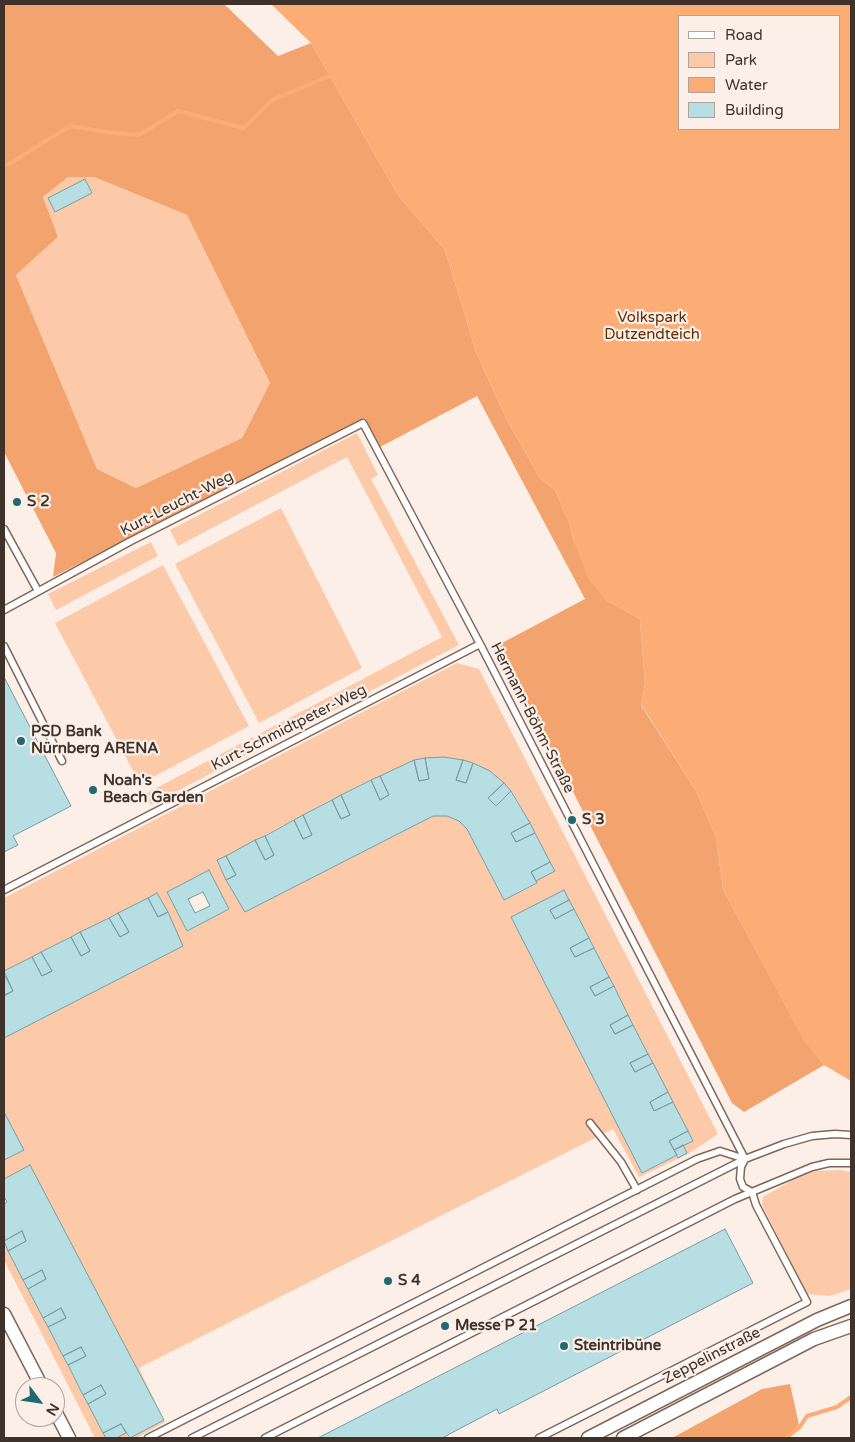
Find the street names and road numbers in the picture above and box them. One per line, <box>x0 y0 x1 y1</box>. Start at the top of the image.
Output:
street label: Kurt-Leucht-Weg <box>118 468 236 540</box>
street label: Hermann-Böhm-Straße <box>486 640 578 796</box>
street label: Kurt-Schmidtpeter-Weg <box>208 681 370 775</box>
street label: Zeppelinstraße <box>660 1324 764 1388</box>

